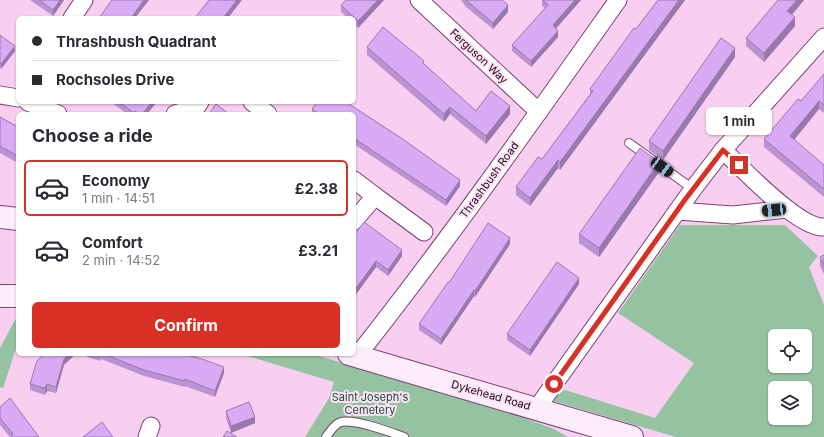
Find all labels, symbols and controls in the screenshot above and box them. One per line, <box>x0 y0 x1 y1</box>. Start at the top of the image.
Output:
street label: Ferguson Way <box>447 26 511 86</box>
text: Thrashbush Quadrant <box>56 32 216 51</box>
text: Rochsoles Drive <box>56 70 174 89</box>
callout: 1 min <box>706 107 772 135</box>
text: 1 min <box>723 113 755 129</box>
text: Choose a ride <box>32 125 153 146</box>
street label: Thrashbush Road <box>456 139 522 221</box>
car <box>649 155 675 179</box>
route end <box>730 156 748 174</box>
icon: car <box>34 170 70 206</box>
text: Economy <box>82 171 150 190</box>
text: £2.38 <box>295 179 338 198</box>
text: 1 min · 14:51 <box>82 190 155 206</box>
car <box>761 203 787 217</box>
icon: car <box>34 232 70 268</box>
text: Comfort <box>82 233 143 252</box>
text: £3.21 <box>298 241 338 260</box>
text: 2 min · 14:52 <box>82 252 160 268</box>
button: Confirm <box>32 302 340 348</box>
map controls <box>768 329 812 425</box>
button: locate <box>768 329 812 373</box>
route start <box>545 375 563 393</box>
street label: Dykehead Road <box>450 377 532 413</box>
button: layers <box>768 381 812 425</box>
park label: Saint Joseph's Cemetery <box>332 390 408 417</box>

